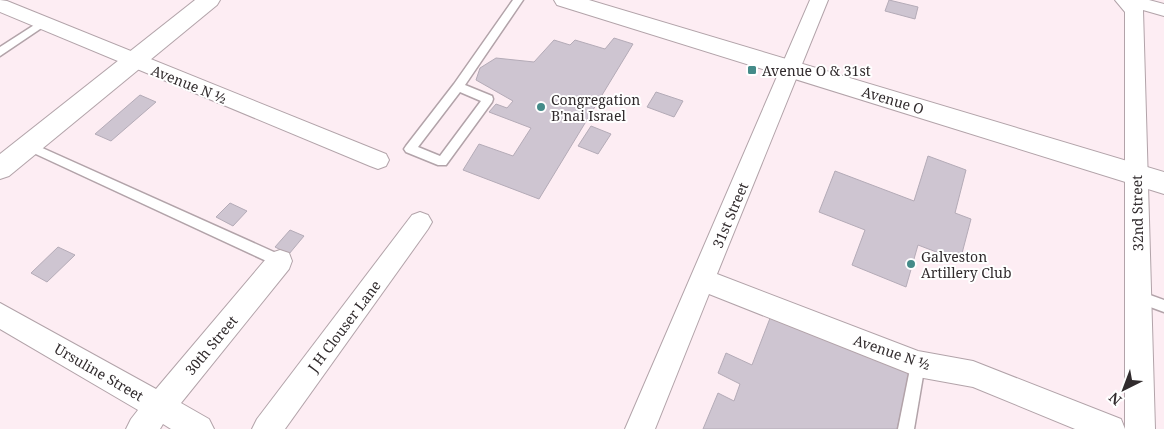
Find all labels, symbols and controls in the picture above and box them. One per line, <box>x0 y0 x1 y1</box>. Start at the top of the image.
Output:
street label: Avenue N ½ <box>148 60 230 108</box>
place label: Avenue O & 31st <box>762 61 871 80</box>
marker: Avenue O & 31st <box>746 64 758 76</box>
street label: Avenue O <box>860 82 926 118</box>
place label: Congregation B'nai Israel <box>551 90 640 125</box>
marker: Congregation B'nai Israel <box>535 101 547 113</box>
street label: 32nd Street <box>1127 175 1147 251</box>
street label: 31st Street <box>708 179 752 251</box>
place label: Galveston Artillery Club <box>921 247 1012 282</box>
marker: Galveston Artillery Club <box>905 258 917 270</box>
street label: J H Clouser Lane <box>303 276 385 377</box>
street label: 30th Street <box>181 311 242 379</box>
street label: Avenue N ½ <box>851 330 933 374</box>
street label: Ursuline Street <box>51 339 147 405</box>
north arrow <box>1099 364 1149 414</box>
text: N <box>1105 388 1125 410</box>

